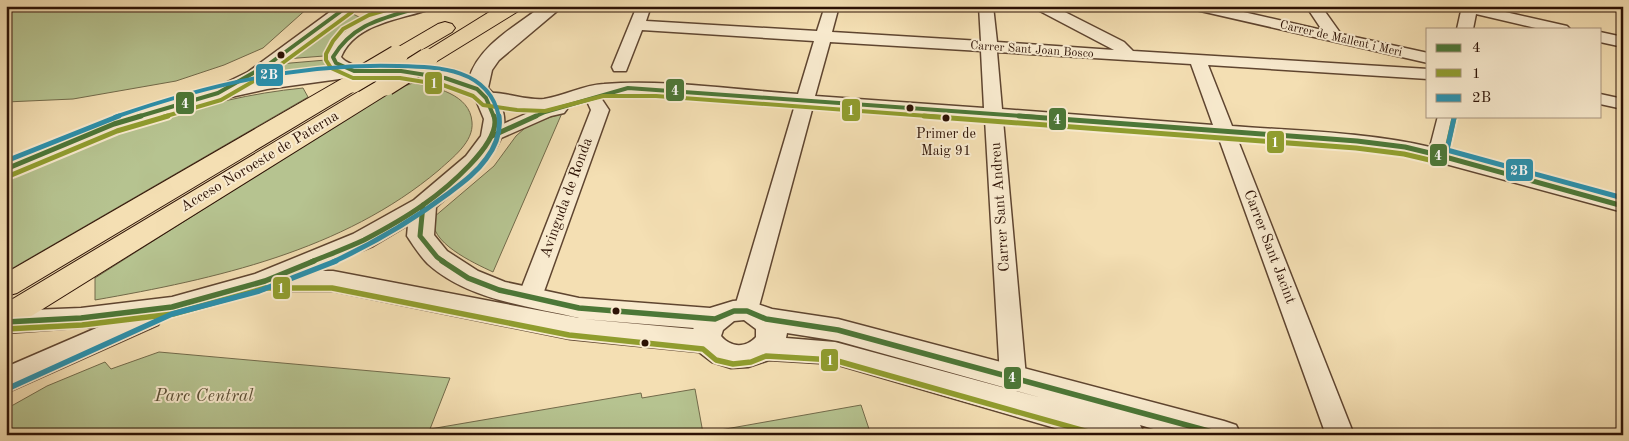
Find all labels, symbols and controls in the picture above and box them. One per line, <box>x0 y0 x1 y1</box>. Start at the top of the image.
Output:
street label: Carrer de Mallent i Meri <box>1279 19 1403 59</box>
legend <box>1426 28 1602 118</box>
street label: Carrer Sant Joan Bosco <box>970 40 1094 60</box>
text: 4 <box>1472 41 1481 56</box>
unlabelled marker <box>276 50 286 60</box>
line badge: 2B <box>255 63 284 87</box>
text: 1 <box>1472 67 1481 82</box>
text: 2B <box>260 68 278 82</box>
line badge: 1 <box>424 71 443 95</box>
text: 1 <box>430 77 438 91</box>
line badge: 4 <box>665 78 685 102</box>
text: 4 <box>671 84 679 98</box>
line badge: 4 <box>175 91 195 115</box>
text: 2B <box>1472 91 1491 106</box>
text: 4 <box>181 97 189 111</box>
line badge: 1 <box>841 98 861 122</box>
unlabelled marker <box>905 103 915 113</box>
text: 1 <box>847 104 855 118</box>
line badge: 4 <box>1048 107 1067 131</box>
street label: Acceso Noroeste de Paterna <box>178 108 342 215</box>
marker: Primer de Maig 91 <box>941 113 951 123</box>
text: 4 <box>1053 113 1061 127</box>
place label: Primer de Maig 91 <box>916 127 976 158</box>
line badge: 1 <box>1266 130 1285 154</box>
street label: Avinguda de Ronda <box>538 135 596 260</box>
text: 1 <box>1271 136 1279 150</box>
street label: Carrer Sant Andreu <box>989 142 1013 272</box>
line badge: 4 <box>1429 143 1448 167</box>
text: 4 <box>1434 149 1442 163</box>
line badge: 2B <box>1505 158 1534 182</box>
text: 2B <box>1510 164 1528 178</box>
street label: Carrer Sant Jacint <box>1240 188 1298 306</box>
line badge: 1 <box>272 276 291 300</box>
text: 1 <box>277 282 285 296</box>
unlabelled marker <box>611 306 621 316</box>
unlabelled marker <box>640 338 650 348</box>
line badge: 1 <box>820 348 839 372</box>
text: 1 <box>826 354 834 368</box>
line badge: 4 <box>1003 366 1022 390</box>
text: 4 <box>1008 371 1016 385</box>
park label: Parc Central <box>153 387 254 405</box>

